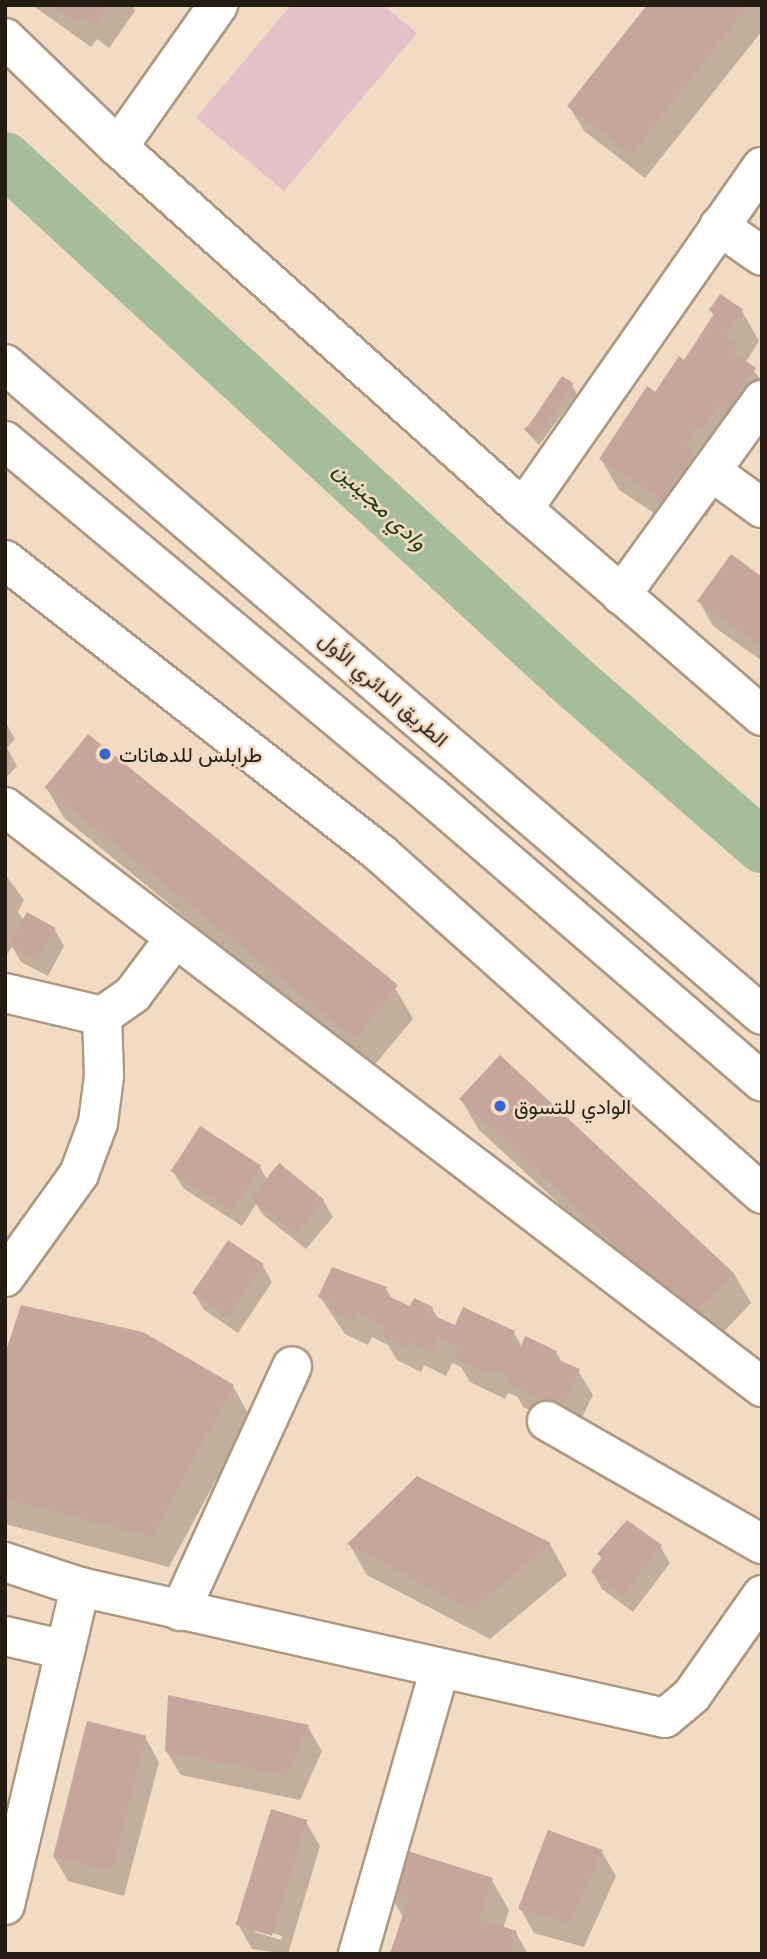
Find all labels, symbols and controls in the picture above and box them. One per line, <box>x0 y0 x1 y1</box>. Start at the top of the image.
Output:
water label: وادي مجينين <box>328 455 434 555</box>
street label: الطريق الدائري الأول <box>314 626 454 752</box>
place label: طرابلس للدهانات <box>119 741 262 767</box>
marker: طرابلس للدهانات <box>97 746 113 762</box>
place label: الوادي للتسوق <box>514 1093 631 1119</box>
marker: الوادي للتسوق <box>492 1098 508 1114</box>

